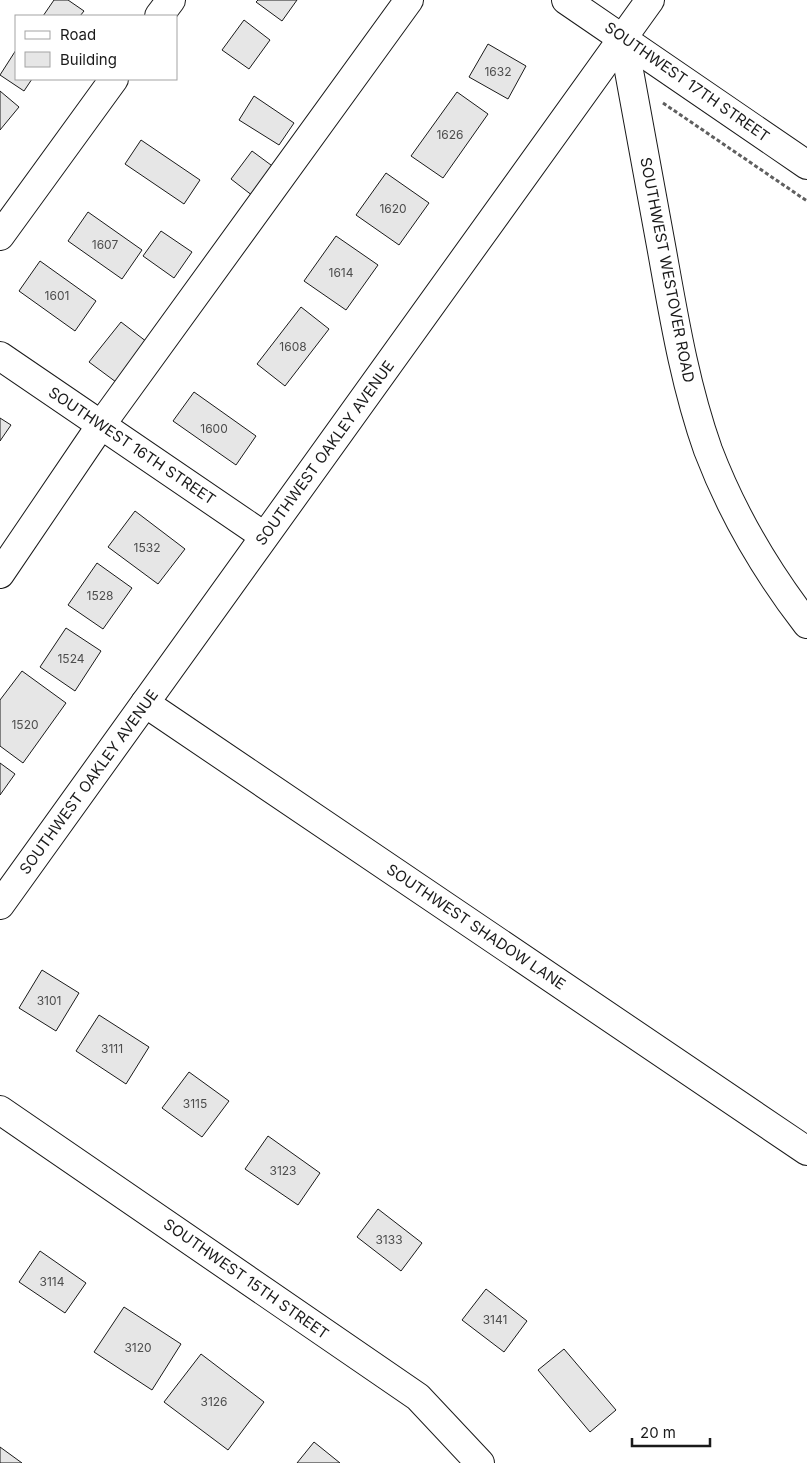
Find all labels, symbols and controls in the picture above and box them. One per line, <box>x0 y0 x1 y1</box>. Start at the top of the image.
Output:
legend <box>15 15 178 80</box>
street label: SOUTHWEST 17TH STREET <box>601 17 773 146</box>
text: Road <box>60 25 96 44</box>
text: Building <box>60 50 117 69</box>
house number: 1632 <box>484 64 512 79</box>
house number: 1626 <box>436 127 464 142</box>
street label: SOUTHWEST WESTOVER ROAD <box>636 156 699 384</box>
house number: 1620 <box>379 201 407 216</box>
house number: 1607 <box>92 237 118 252</box>
house number: 1614 <box>329 265 354 280</box>
house number: 1601 <box>45 288 69 303</box>
house number: 1608 <box>279 339 307 354</box>
street label: SOUTHWEST OAKLEY AVENUE <box>251 357 398 549</box>
street label: SOUTHWEST 16TH STREET <box>45 382 219 509</box>
house number: 1600 <box>200 421 228 436</box>
house number: 1532 <box>134 540 160 555</box>
house number: 1528 <box>87 588 113 603</box>
house number: 1524 <box>57 651 85 666</box>
street label: SOUTHWEST OAKLEY AVENUE <box>15 686 162 878</box>
house number: 1520 <box>11 717 39 732</box>
street label: SOUTHWEST SHADOW LANE <box>383 859 569 994</box>
house number: 3101 <box>37 993 61 1008</box>
house number: 3111 <box>101 1041 123 1056</box>
house number: 3115 <box>183 1096 207 1111</box>
house number: 3123 <box>269 1163 297 1178</box>
street label: SOUTHWEST 15TH STREET <box>160 1214 333 1343</box>
house number: 3133 <box>375 1232 403 1247</box>
house number: 3114 <box>40 1274 65 1289</box>
house number: 3141 <box>483 1312 507 1327</box>
house number: 3120 <box>124 1340 152 1355</box>
house number: 3126 <box>200 1394 228 1409</box>
scale bar <box>632 1416 710 1448</box>
text: 20 m <box>640 1423 676 1442</box>

